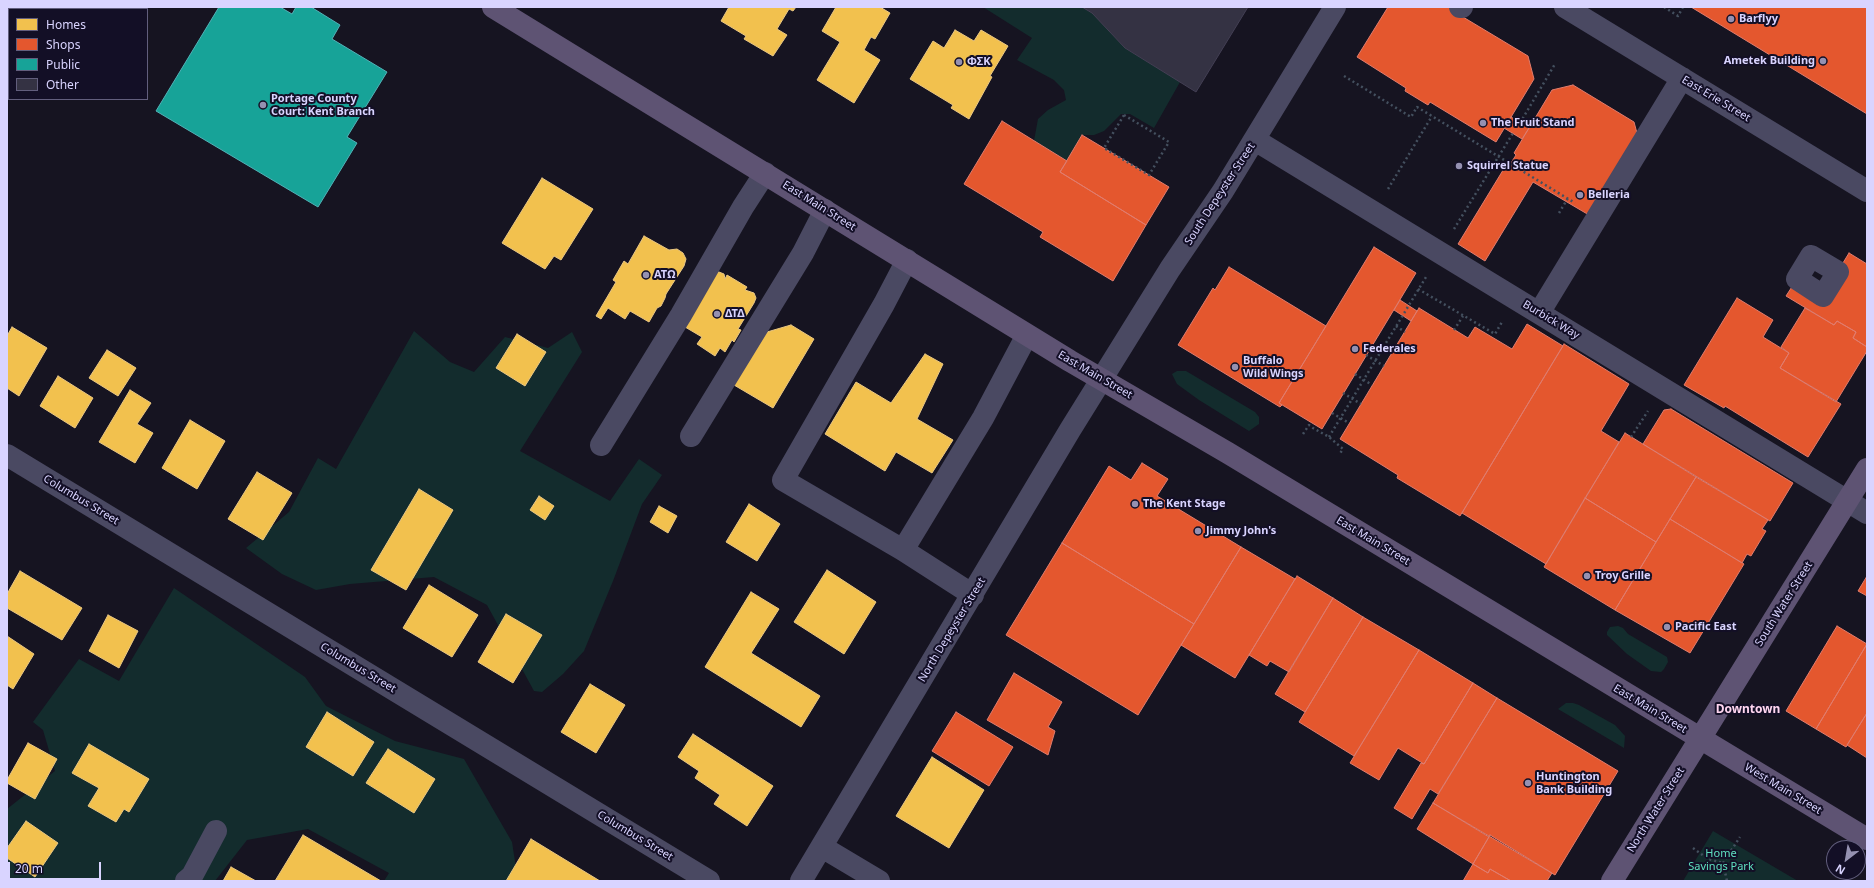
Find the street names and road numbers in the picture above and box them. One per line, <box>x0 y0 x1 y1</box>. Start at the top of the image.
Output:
street label: East Erie Street <box>1679 73 1753 125</box>
street label: South Depeyster Street <box>1182 140 1258 248</box>
street label: East Main Street <box>780 178 858 234</box>
street label: Burbick Way <box>1520 298 1582 342</box>
street label: East Main Street <box>1055 348 1135 402</box>
street label: Columbus Street <box>41 472 121 528</box>
street label: East Main Street <box>1334 514 1412 568</box>
street label: South Water Street <box>1753 559 1815 649</box>
street label: North Depeyster Street <box>916 575 988 685</box>
street label: Columbus Street <box>318 640 398 696</box>
street label: East Main Street <box>1611 682 1689 736</box>
street label: West Main Street <box>1742 761 1824 817</box>
street label: North Water Street <box>1625 765 1687 855</box>
street label: Columbus Street <box>595 808 675 864</box>

